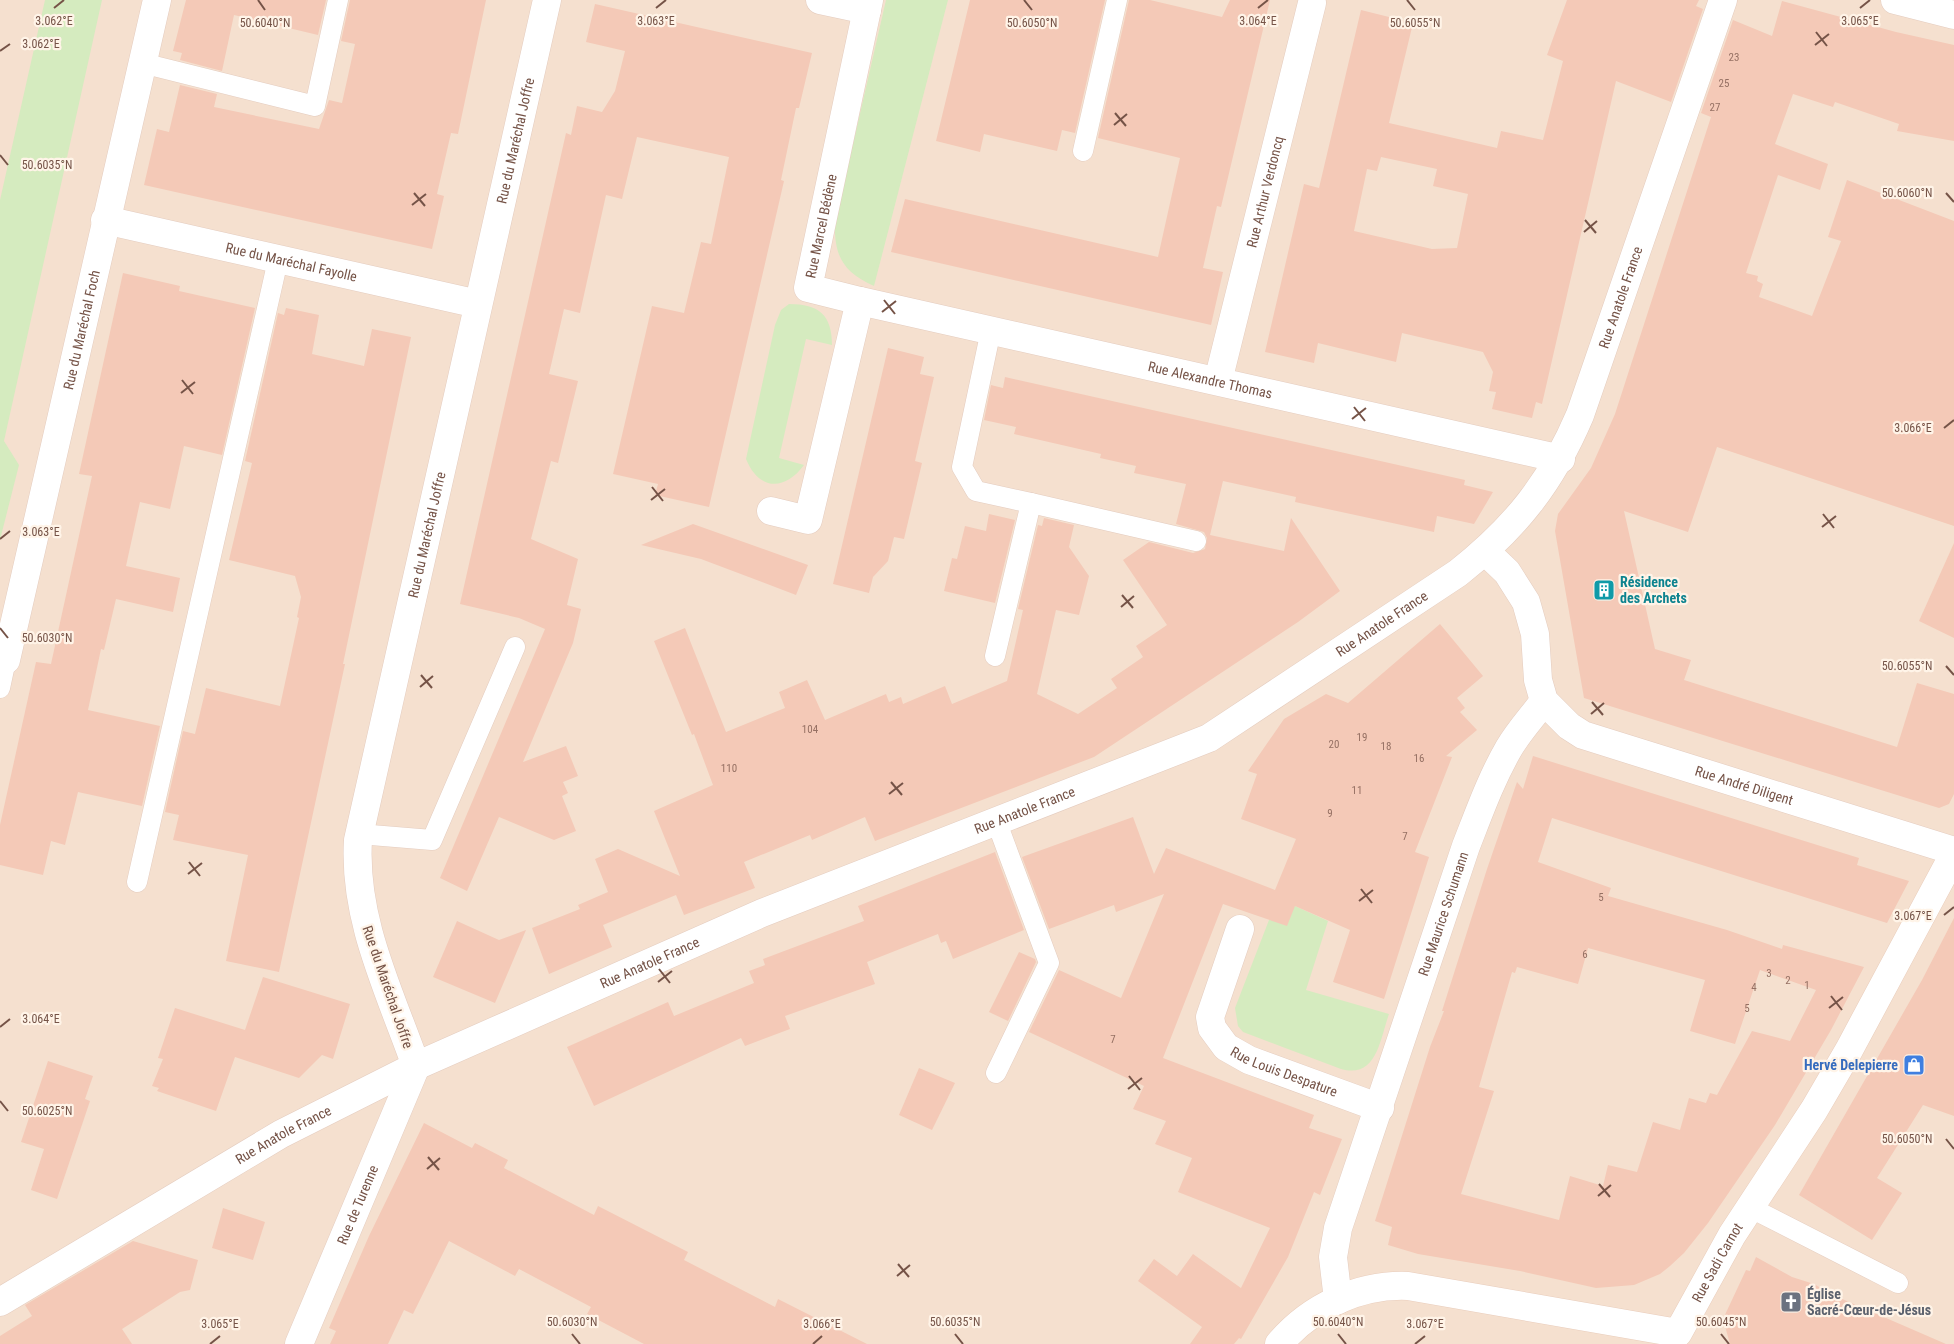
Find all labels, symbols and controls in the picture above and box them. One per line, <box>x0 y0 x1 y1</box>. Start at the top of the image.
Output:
text: 3.062°E <box>35 14 73 28</box>
text: 3.063°E <box>637 14 675 28</box>
text: 3.064°E <box>1239 14 1277 28</box>
text: 3.065°E <box>1841 14 1879 28</box>
text: 50.6040°N <box>240 16 290 30</box>
text: 50.6050°N <box>1007 16 1057 30</box>
text: 50.6055°N <box>1390 16 1440 30</box>
text: 3.062°E <box>22 37 60 51</box>
house number: 23 <box>1729 51 1739 64</box>
street label: Rue du Maréchal Joffre <box>493 76 537 205</box>
house number: 25 <box>1719 77 1729 90</box>
house number: 27 <box>1710 101 1720 114</box>
street label: Rue Arthur Verdoncq <box>1243 134 1287 249</box>
text: 50.6035°N <box>22 158 72 172</box>
street label: Rue Marcel Bédène <box>802 172 840 280</box>
text: 50.6060°N <box>1882 186 1932 200</box>
street label: Rue du Maréchal Fayolle <box>224 239 359 285</box>
street label: Rue Anatole France <box>1596 244 1646 350</box>
street label: Rue du Maréchal Foch <box>60 269 103 391</box>
street label: Rue Alexandre Thomas <box>1147 358 1274 402</box>
text: 3.066°E <box>1894 421 1932 435</box>
street label: Rue du Maréchal Joffre <box>405 470 449 599</box>
text: 3.063°E <box>22 525 60 539</box>
place label: Résidence des Archets <box>1620 574 1687 606</box>
building icon: Résidence des Archets <box>1592 578 1616 602</box>
street label: Rue Anatole France <box>1333 587 1431 660</box>
text: 50.6030°N <box>22 631 72 645</box>
text: 50.6055°N <box>1882 659 1932 673</box>
house number: 104 <box>802 723 819 736</box>
house number: 19 <box>1357 731 1367 744</box>
house number: 20 <box>1329 738 1339 751</box>
house number: 18 <box>1381 740 1391 753</box>
house number: 16 <box>1414 752 1424 765</box>
house number: 110 <box>721 762 737 775</box>
street label: Rue André Diligent <box>1693 763 1795 808</box>
street label: Rue Anatole France <box>972 783 1078 837</box>
house number: 11 <box>1352 784 1362 797</box>
house number: 9 <box>1327 807 1333 820</box>
house number: 7 <box>1402 830 1408 843</box>
street label: Rue Maurice Schumann <box>1415 850 1471 978</box>
house number: 5 <box>1598 891 1604 904</box>
text: 3.067°E <box>1894 909 1932 923</box>
street label: Rue du Maréchal Joffre <box>360 924 417 1051</box>
street label: Rue Anatole France <box>598 934 702 992</box>
house number: 6 <box>1582 948 1588 961</box>
house number: 3 <box>1766 967 1772 980</box>
house number: 2 <box>1785 974 1791 987</box>
house number: 1 <box>1804 979 1810 992</box>
house number: 4 <box>1751 981 1757 994</box>
house number: 5 <box>1744 1002 1750 1015</box>
text: 3.064°E <box>22 1012 60 1026</box>
house number: 7 <box>1110 1033 1116 1046</box>
street label: Rue Louis Despature <box>1228 1043 1340 1100</box>
shop icon: Hervé Delepierre <box>1902 1053 1926 1077</box>
place label: Hervé Delepierre <box>1804 1057 1898 1073</box>
street label: Rue Anatole France <box>232 1102 334 1167</box>
text: 50.6025°N <box>22 1104 72 1118</box>
text: 50.6050°N <box>1882 1132 1932 1146</box>
street label: Rue de Turenne <box>334 1162 382 1247</box>
street label: Rue Sadi Carnot <box>1689 1220 1746 1305</box>
place label: Église Sacré-Cœur-de-Jésus <box>1807 1285 1931 1318</box>
church icon: Église Sacré-Cœur-de-Jésus <box>1779 1290 1803 1314</box>
text: 50.6030°N <box>547 1315 597 1329</box>
text: 50.6035°N <box>930 1315 980 1329</box>
text: 50.6040°N <box>1313 1315 1363 1329</box>
text: 50.6045°N <box>1696 1315 1746 1329</box>
text: 3.065°E <box>201 1317 239 1331</box>
text: 3.066°E <box>803 1317 841 1331</box>
text: 3.067°E <box>1406 1317 1444 1331</box>

